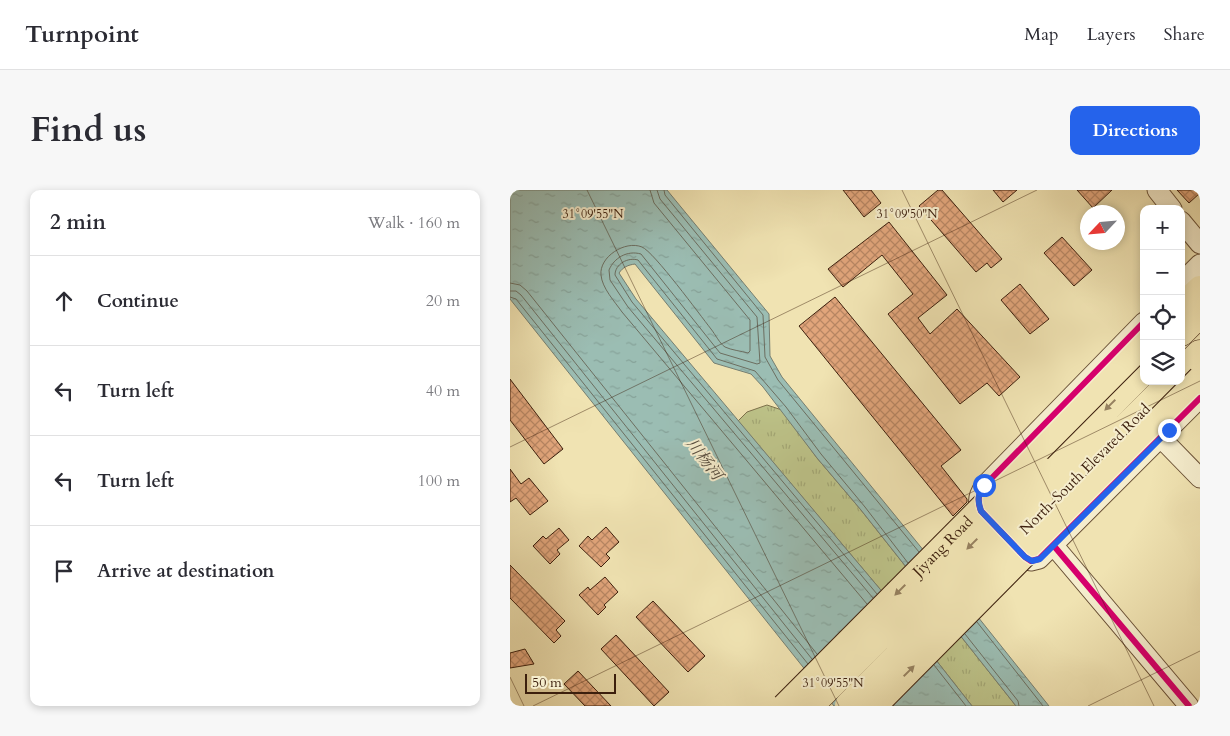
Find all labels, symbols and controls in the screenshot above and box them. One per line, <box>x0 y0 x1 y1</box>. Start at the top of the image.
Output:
text: Turnpoint <box>25 18 139 51</box>
text: Map <box>1024 22 1059 47</box>
text: Layers <box>1087 22 1136 47</box>
text: Share <box>1164 22 1205 47</box>
text: Find us <box>30 106 146 154</box>
button: Directions <box>1070 106 1200 155</box>
north arrow <box>1080 205 1125 250</box>
map controls <box>1140 205 1185 385</box>
button: + <box>1140 205 1185 250</box>
text: 31°09'55"N <box>563 206 624 222</box>
text: 31°09'50"N <box>877 206 938 222</box>
text: 2 min <box>50 208 106 237</box>
text: Walk · 160 m <box>368 212 460 234</box>
button: − <box>1140 250 1185 295</box>
icon: ahead <box>50 287 78 315</box>
text: Continue <box>97 288 179 314</box>
text: 20 m <box>426 290 460 312</box>
button: locate <box>1140 295 1185 340</box>
button: layers <box>1140 340 1185 385</box>
icon: left <box>50 377 78 405</box>
text: Turn left <box>97 378 174 404</box>
text: 40 m <box>426 380 460 402</box>
street label: North-South Elevated Road <box>1015 399 1155 539</box>
one-way arrow <box>1104 399 1116 411</box>
route end <box>1158 419 1181 442</box>
water label: 川杨河 <box>681 433 729 487</box>
icon: left <box>50 467 78 495</box>
text: Turn left <box>97 468 174 494</box>
text: 100 m <box>418 470 460 492</box>
route start <box>973 474 996 497</box>
street label: Jiyang Road <box>907 512 977 582</box>
one-way arrow <box>966 537 978 549</box>
icon: arrive <box>50 557 78 585</box>
text: Arrive at destination <box>97 558 274 584</box>
one-way arrow <box>894 584 906 596</box>
one-way arrow <box>903 666 915 678</box>
scale bar <box>525 671 616 694</box>
text: 50 m <box>532 673 562 692</box>
text: 31°09'55"N <box>803 675 864 691</box>

